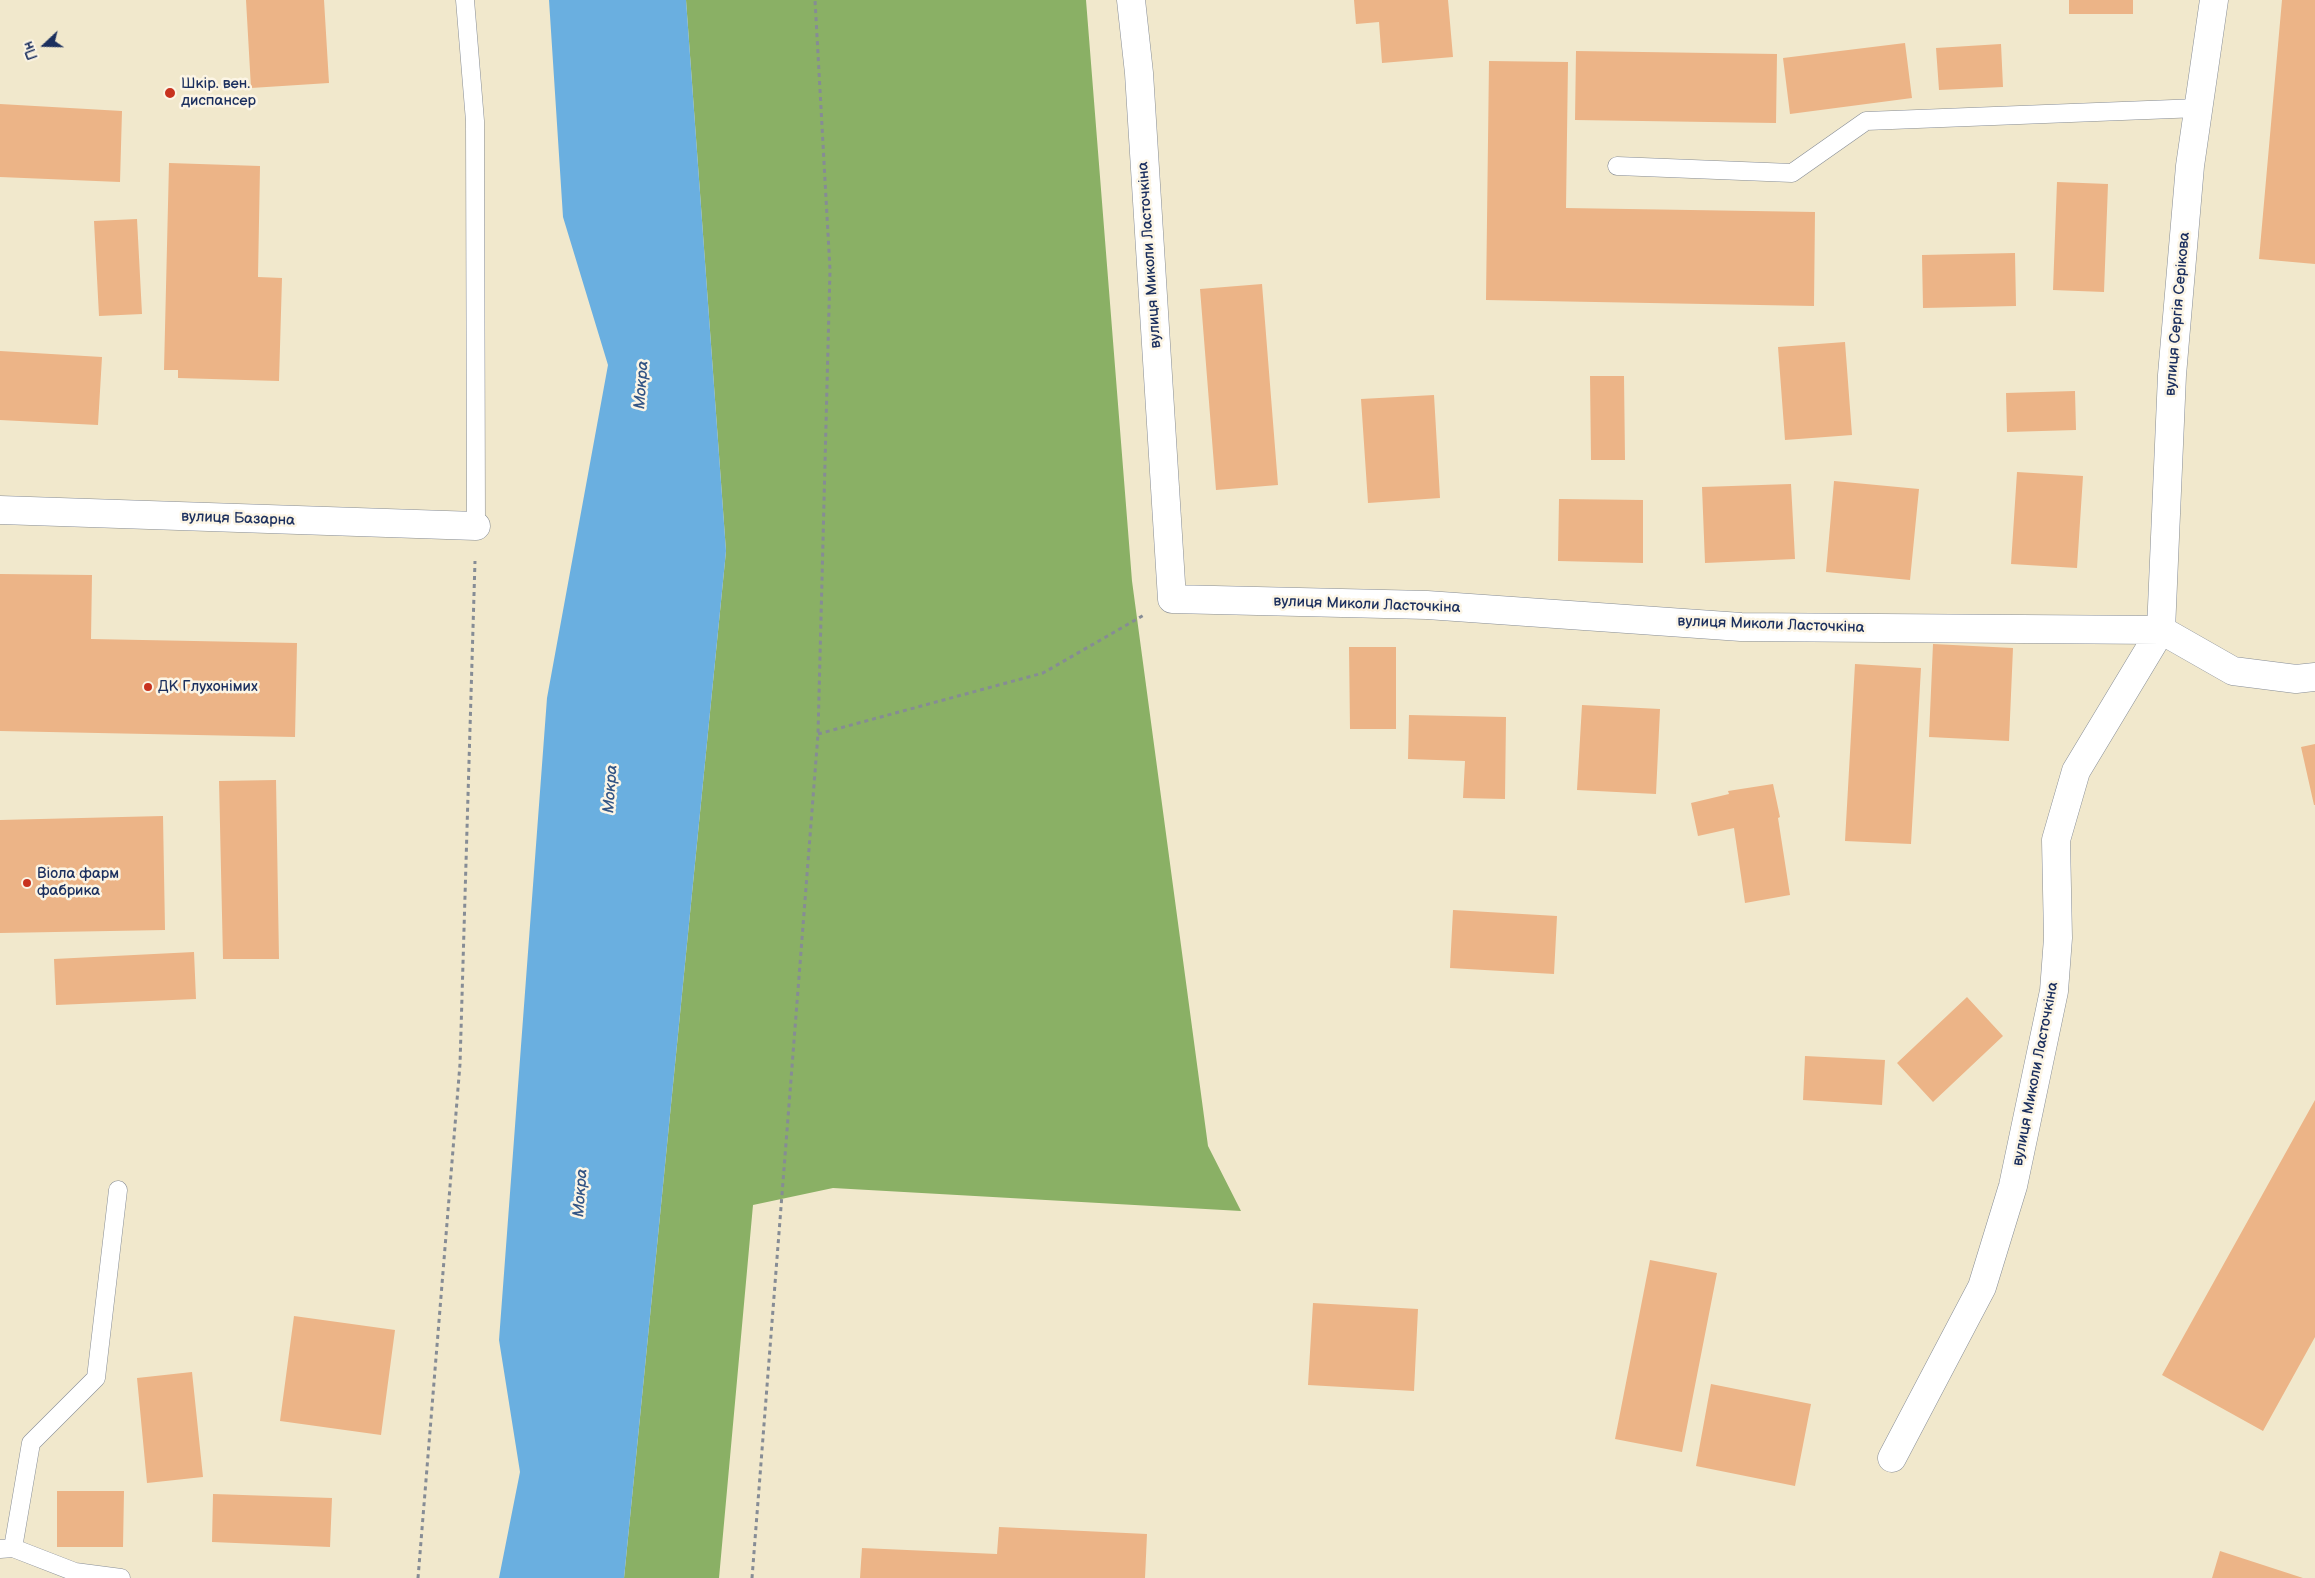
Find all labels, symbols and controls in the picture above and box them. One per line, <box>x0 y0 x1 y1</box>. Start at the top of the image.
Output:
north arrow <box>20 20 70 70</box>
text: Пн <box>19 39 42 62</box>
place label: Шкір. вен. диспансер <box>181 75 256 110</box>
marker: Шкір. вен. диспансер <box>163 86 177 100</box>
street label: вулиця Миколи Ласточкіна <box>1134 161 1166 349</box>
street label: вулиця Сергія Серікова <box>2162 231 2194 397</box>
water label: Мокра <box>631 360 653 410</box>
street label: вулиця Базарна <box>181 508 295 530</box>
street label: вулиця Миколи Ласточкіна <box>1273 593 1461 617</box>
street label: вулиця Миколи Ласточкіна <box>1677 613 1865 637</box>
place label: ДК Глухонімих <box>158 678 258 696</box>
marker: ДК Глухонімих <box>142 681 154 693</box>
water label: Мокра <box>600 764 622 814</box>
place label: Віола фарм фабрика <box>37 865 119 900</box>
marker: Віола фарм фабрика <box>21 877 33 889</box>
street label: вулиця Миколи Ласточкіна <box>2009 980 2063 1168</box>
water label: Мокра <box>570 1168 592 1218</box>

